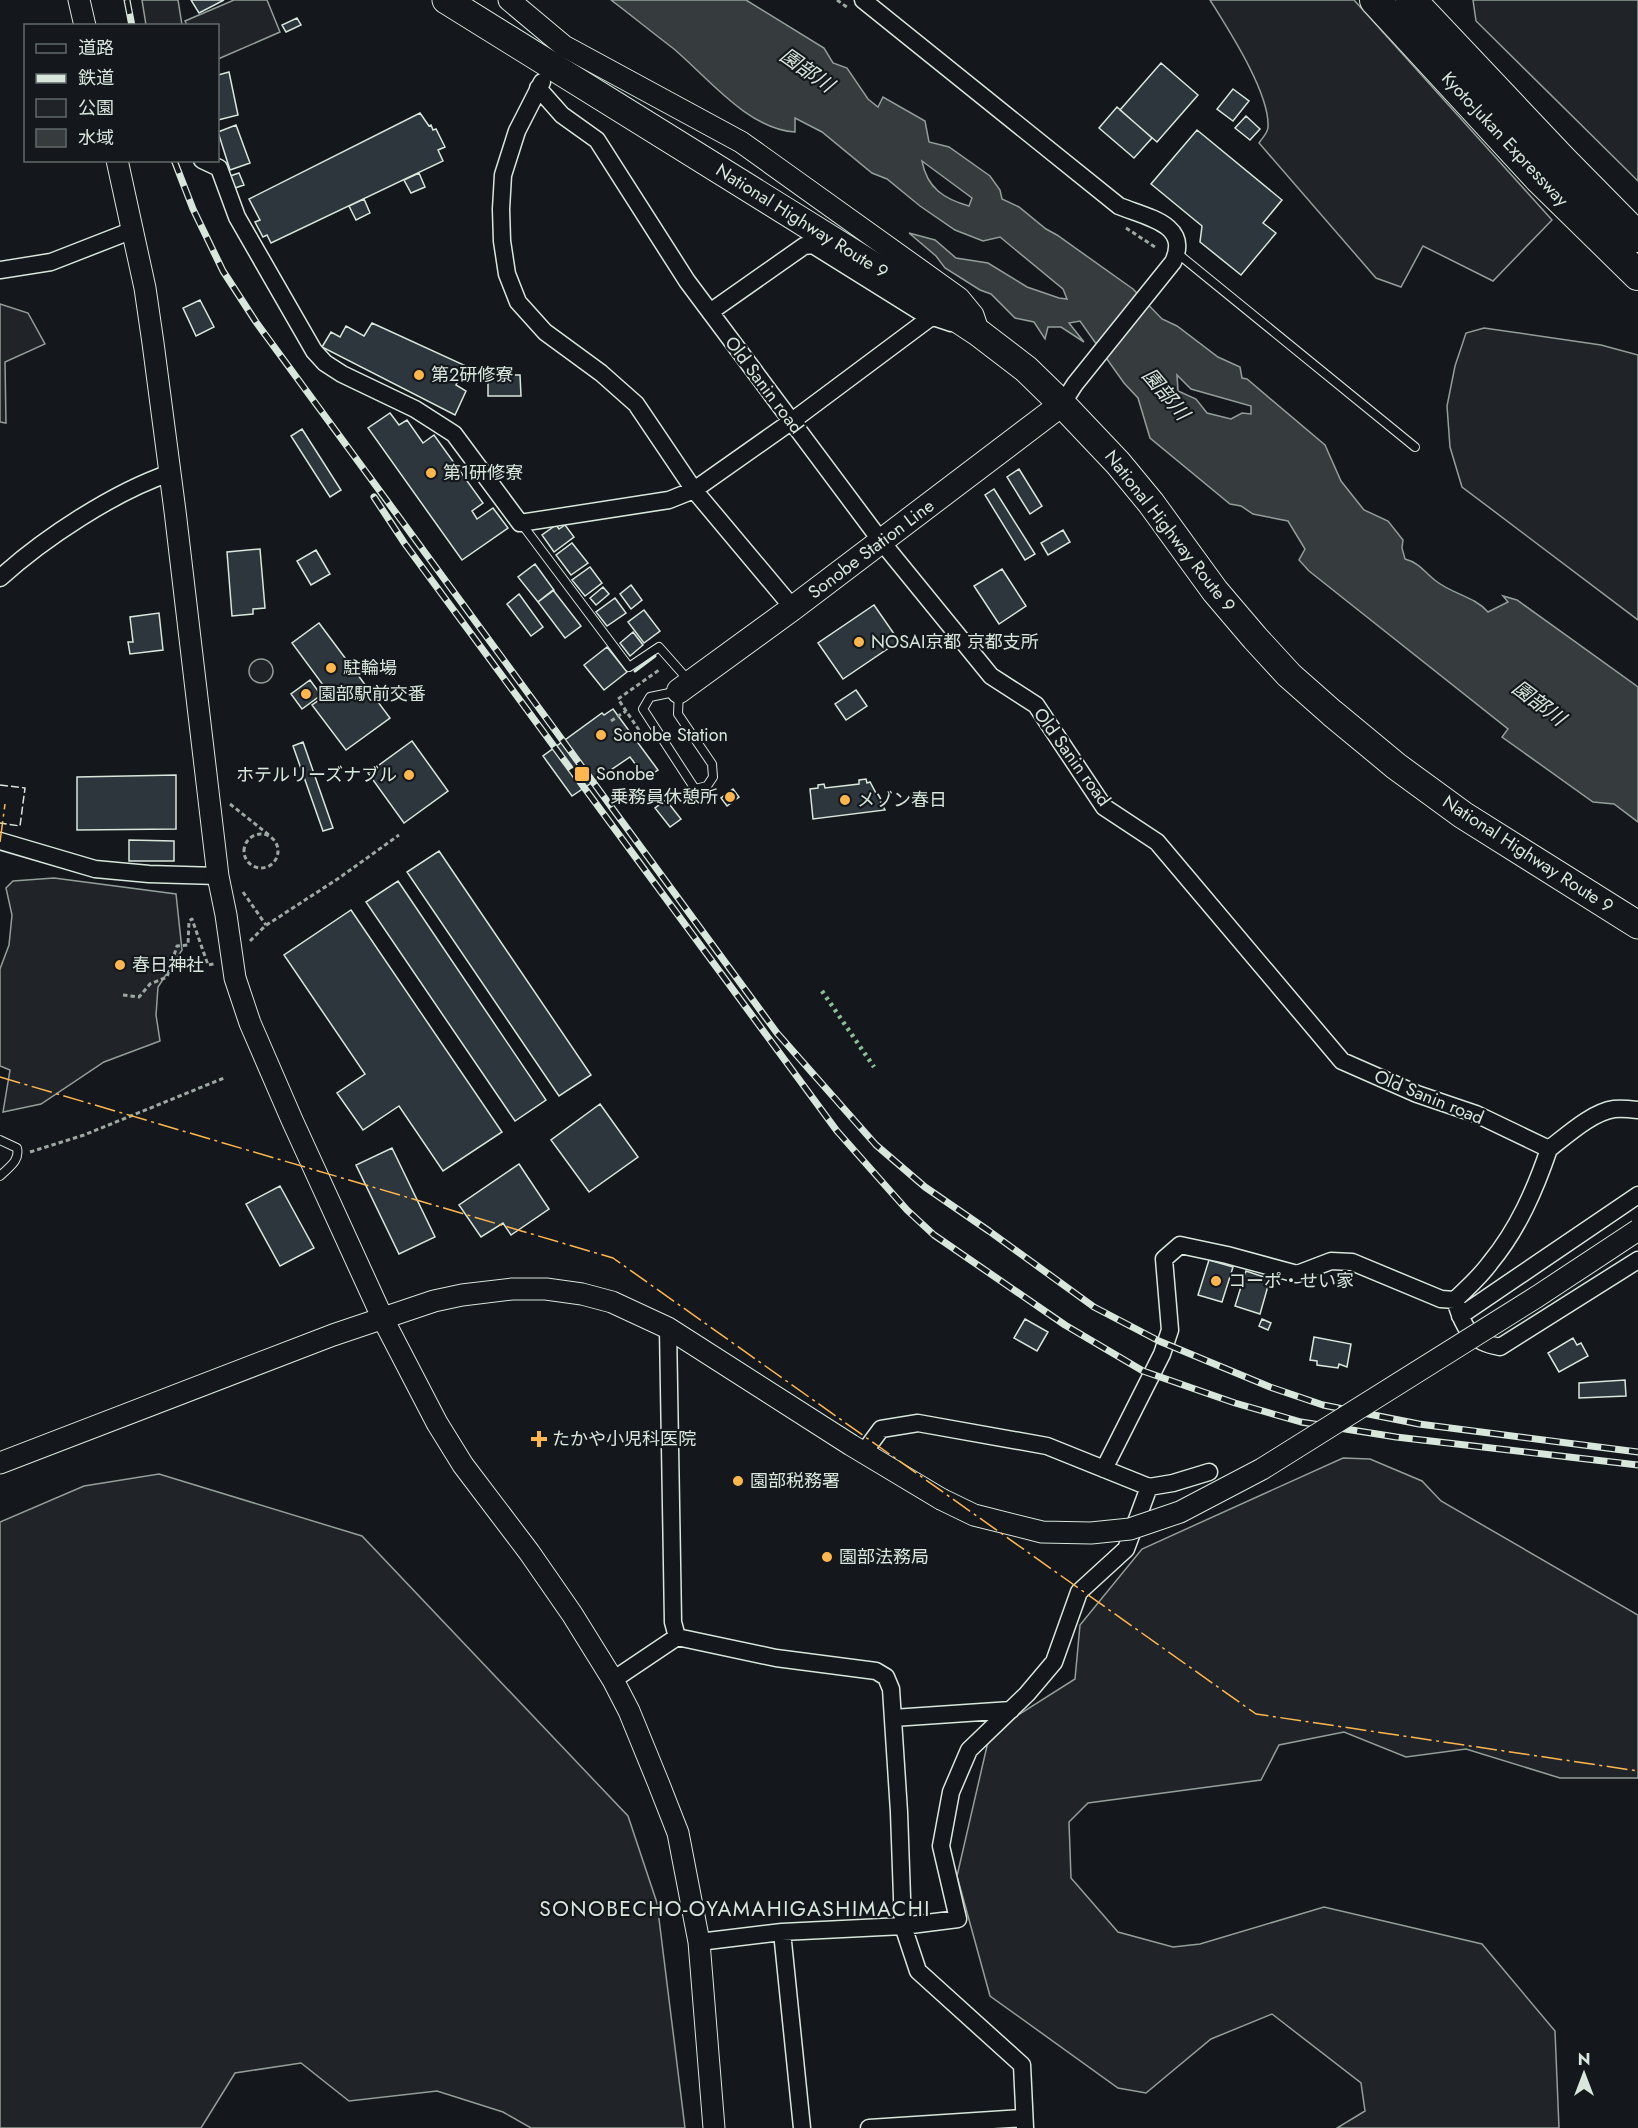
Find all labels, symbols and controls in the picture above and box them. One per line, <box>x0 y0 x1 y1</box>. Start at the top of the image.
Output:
legend <box>24 24 219 162</box>
text: 道路 <box>78 35 114 61</box>
water label: 園部川 <box>774 41 841 101</box>
text: 鉄道 <box>78 65 114 91</box>
street label: Kyoto-Jukan Expressway <box>1436 66 1575 212</box>
text: 公園 <box>78 95 114 121</box>
text: 水域 <box>78 125 114 151</box>
street label: National Highway Route 9 <box>711 157 893 285</box>
street label: Old Sanin road <box>719 331 809 439</box>
place label: 第2研修寮 <box>431 362 513 388</box>
water label: 園部川 <box>1135 362 1197 428</box>
marker: 第2研修寮 <box>412 368 426 382</box>
street label: National Highway Route 9 <box>1098 445 1242 617</box>
place label: 第1研修寮 <box>443 460 523 486</box>
marker: 第1研修寮 <box>424 466 438 480</box>
street label: Sonobe Station Line <box>803 493 939 605</box>
place label: NOSAI京都 京都支所 <box>871 629 1039 655</box>
marker: NOSAI京都 京都支所 <box>852 635 866 649</box>
place label: 駐輪場 <box>343 655 397 681</box>
marker: 駐輪場 <box>324 661 338 675</box>
water label: 園部川 <box>1506 674 1573 734</box>
place label: 園部駅前交番 <box>318 681 426 707</box>
marker: 園部駅前交番 <box>299 687 313 701</box>
street label: Old Sanin road <box>1027 702 1117 812</box>
place label: Sonobe Station <box>613 722 728 748</box>
marker: Sonobe Station <box>594 728 608 742</box>
place label: Sonobe <box>596 761 655 787</box>
place label: ホテルリーズナブル <box>236 762 397 788</box>
marker: Sonobe <box>573 765 591 783</box>
marker: ホテルリーズナブル <box>402 768 416 782</box>
place label: 乗務員休憩所 <box>610 784 718 810</box>
place label: メゾン春日 <box>857 787 947 813</box>
street label: National Highway Route 9 <box>1437 789 1619 919</box>
marker: 乗務員休憩所 <box>723 790 737 804</box>
marker: メゾン春日 <box>838 793 852 807</box>
place label: 春日神社 <box>132 952 204 978</box>
marker: 春日神社 <box>113 958 127 972</box>
street label: Old Sanin road <box>1370 1063 1488 1131</box>
place label: コーポ・せい家 <box>1228 1268 1354 1294</box>
marker: コーポ・せい家 <box>1209 1274 1223 1288</box>
place label: たかや小児科医院 <box>552 1426 696 1452</box>
marker: たかや小児科医院 <box>530 1430 548 1448</box>
place label: 園部税務署 <box>750 1468 840 1494</box>
marker: 園部税務署 <box>731 1474 745 1488</box>
place label: 園部法務局 <box>839 1544 929 1570</box>
marker: 園部法務局 <box>820 1550 834 1564</box>
district label: SONOBECHO-OYAMAHIGASHIMACHI <box>539 1894 931 1924</box>
north arrow <box>1554 2044 1614 2104</box>
text: N <box>1578 2048 1590 2071</box>

